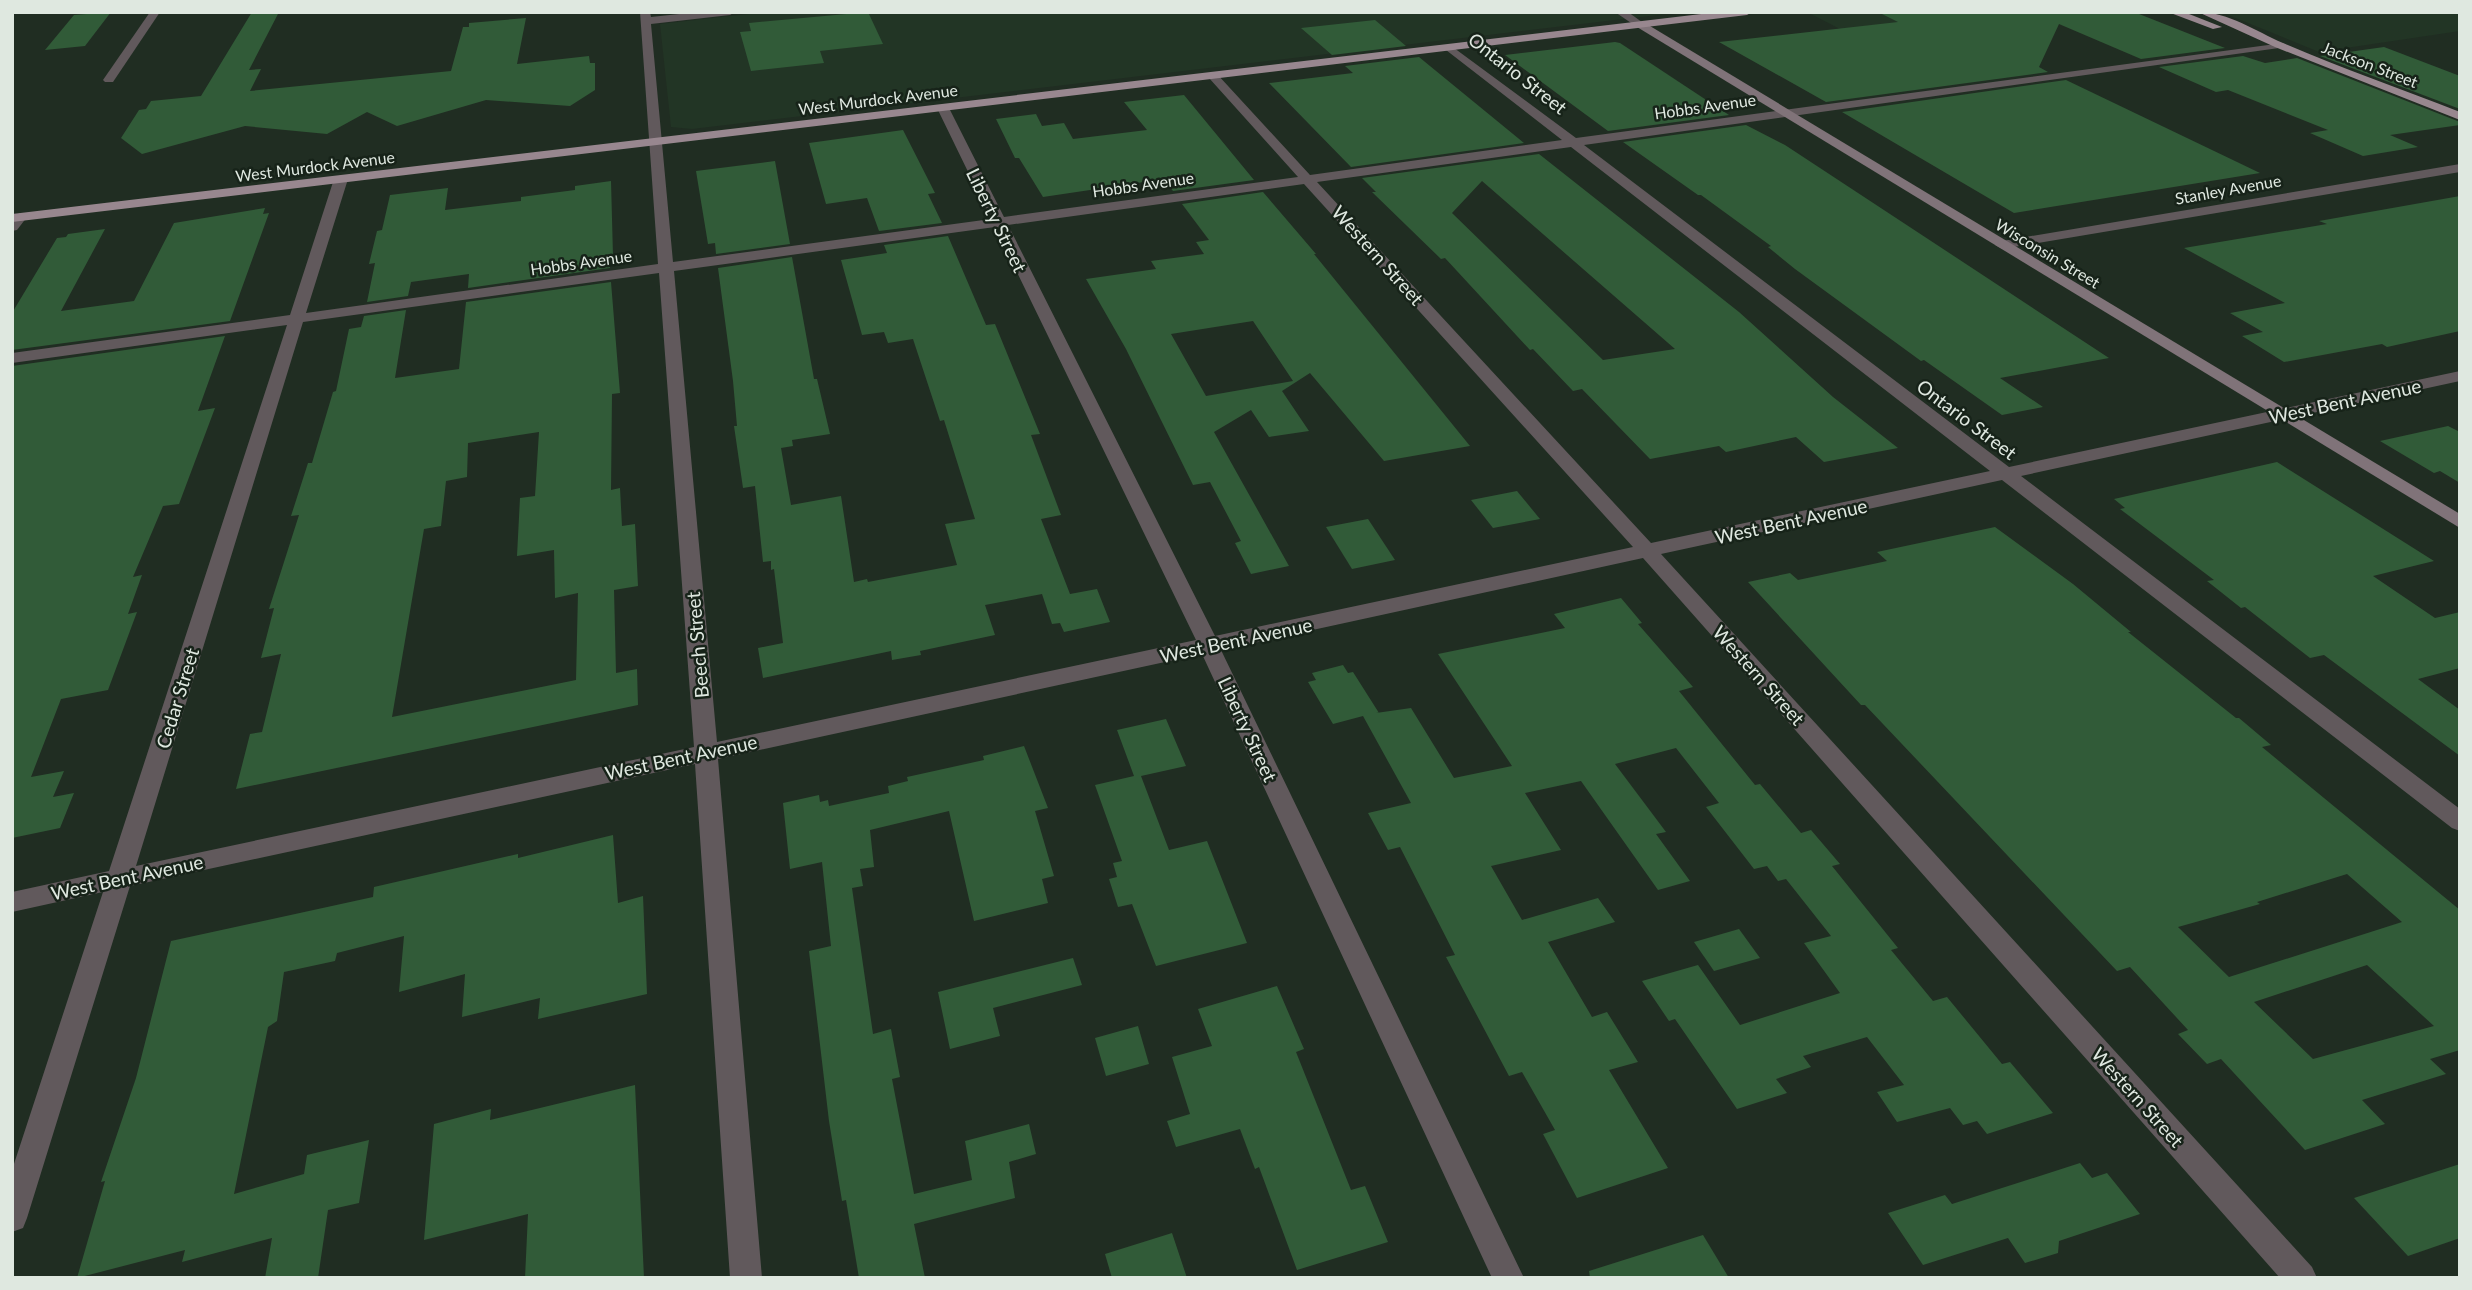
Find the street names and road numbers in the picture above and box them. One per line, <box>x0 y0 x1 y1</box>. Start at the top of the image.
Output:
street label: Ontario Street <box>1464 27 1572 119</box>
street label: Jackson Street <box>2319 37 2421 91</box>
street label: West Murdock Avenue <box>797 80 959 118</box>
street label: Hobbs Avenue <box>1653 89 1757 123</box>
street label: West Murdock Avenue <box>234 147 396 185</box>
street label: Liberty Street <box>962 164 1032 276</box>
street label: Hobbs Avenue <box>1091 167 1195 201</box>
street label: Stanley Avenue <box>2173 170 2283 208</box>
street label: Western Street <box>1327 200 1429 310</box>
street label: Wisconsin Street <box>1992 214 2104 292</box>
street label: Hobbs Avenue <box>529 245 633 279</box>
street label: Ontario Street <box>1913 374 2022 464</box>
street label: West Bent Avenue <box>2267 374 2423 428</box>
street label: West Bent Avenue <box>1713 494 1869 548</box>
street label: Beech Street <box>681 591 713 699</box>
street label: West Bent Avenue <box>1158 613 1314 667</box>
street label: Western Street <box>1708 620 1810 730</box>
street label: Cedar Street <box>151 645 203 751</box>
street label: Liberty Street <box>1214 673 1282 785</box>
street label: West Bent Avenue <box>603 730 759 784</box>
street label: West Bent Avenue <box>49 850 205 904</box>
street label: Western Street <box>2087 1042 2189 1152</box>

